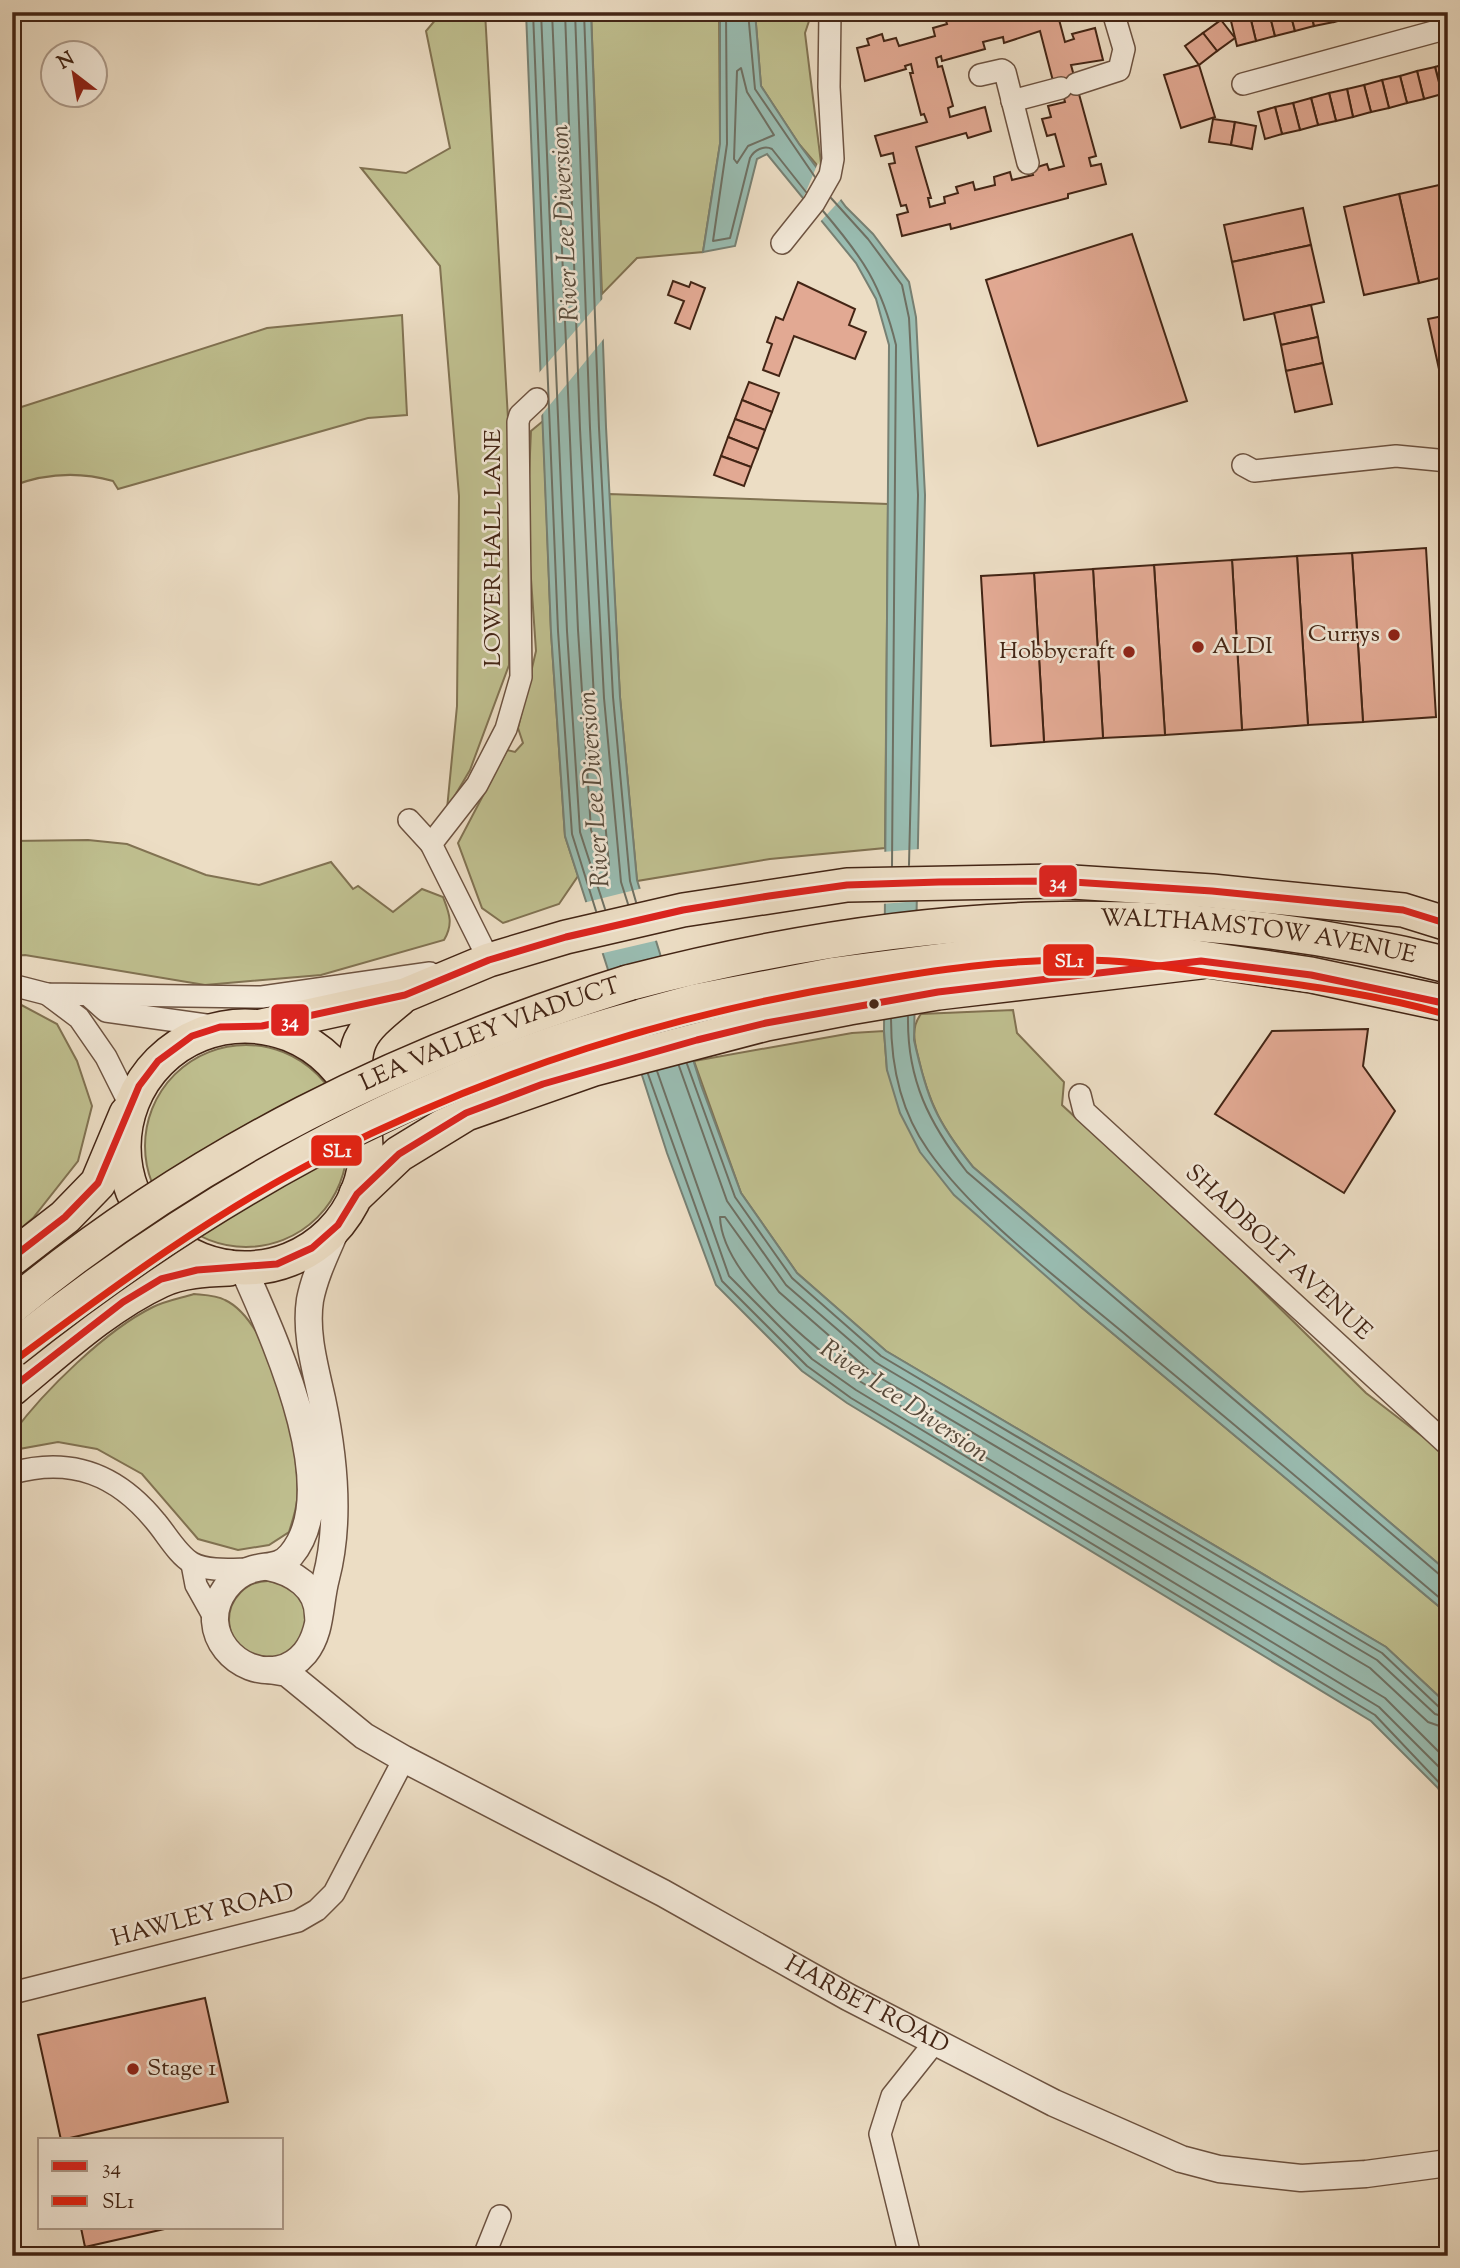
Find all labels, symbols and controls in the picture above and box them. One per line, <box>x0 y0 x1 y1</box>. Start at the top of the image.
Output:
north arrow <box>38 38 108 108</box>
text: N <box>53 46 80 77</box>
water label: River Lee Diversion <box>542 123 590 323</box>
street label: LOWER HALL LANE <box>477 428 511 667</box>
place label: Currys <box>1308 618 1380 652</box>
marker: Currys <box>1386 627 1402 643</box>
place label: ALDI <box>1212 630 1273 664</box>
place label: Hobbycraft <box>999 635 1115 669</box>
marker: ALDI <box>1190 639 1206 655</box>
marker: Hobbycraft <box>1121 644 1137 660</box>
water label: River Lee Diversion <box>570 689 620 889</box>
line badge: 34 <box>1038 864 1078 898</box>
text: 34 <box>1049 870 1067 897</box>
street label: WALTHAMSTOW AVENUE <box>1100 902 1420 974</box>
line badge: SL1 <box>1042 943 1095 977</box>
text: SL1 <box>1054 949 1084 976</box>
street label: LEA VALLEY VIADUCT <box>355 969 625 1101</box>
unlabelled marker <box>867 997 881 1011</box>
line badge: 34 <box>270 1003 310 1037</box>
text: 34 <box>281 1009 299 1036</box>
line badge: SL1 <box>310 1134 363 1167</box>
text: SL1 <box>322 1139 352 1166</box>
street label: SHADBOLT AVENUE <box>1177 1157 1380 1349</box>
water label: River Lee Diversion <box>812 1331 997 1473</box>
street label: HAWLEY ROAD <box>108 1875 298 1957</box>
street label: HARBET ROAD <box>778 1948 955 2063</box>
place label: Stage 1 <box>147 2052 216 2086</box>
marker: Stage 1 <box>125 2061 141 2077</box>
legend <box>38 2138 284 2230</box>
text: 34 <box>102 2154 121 2184</box>
text: SL1 <box>102 2188 134 2218</box>

